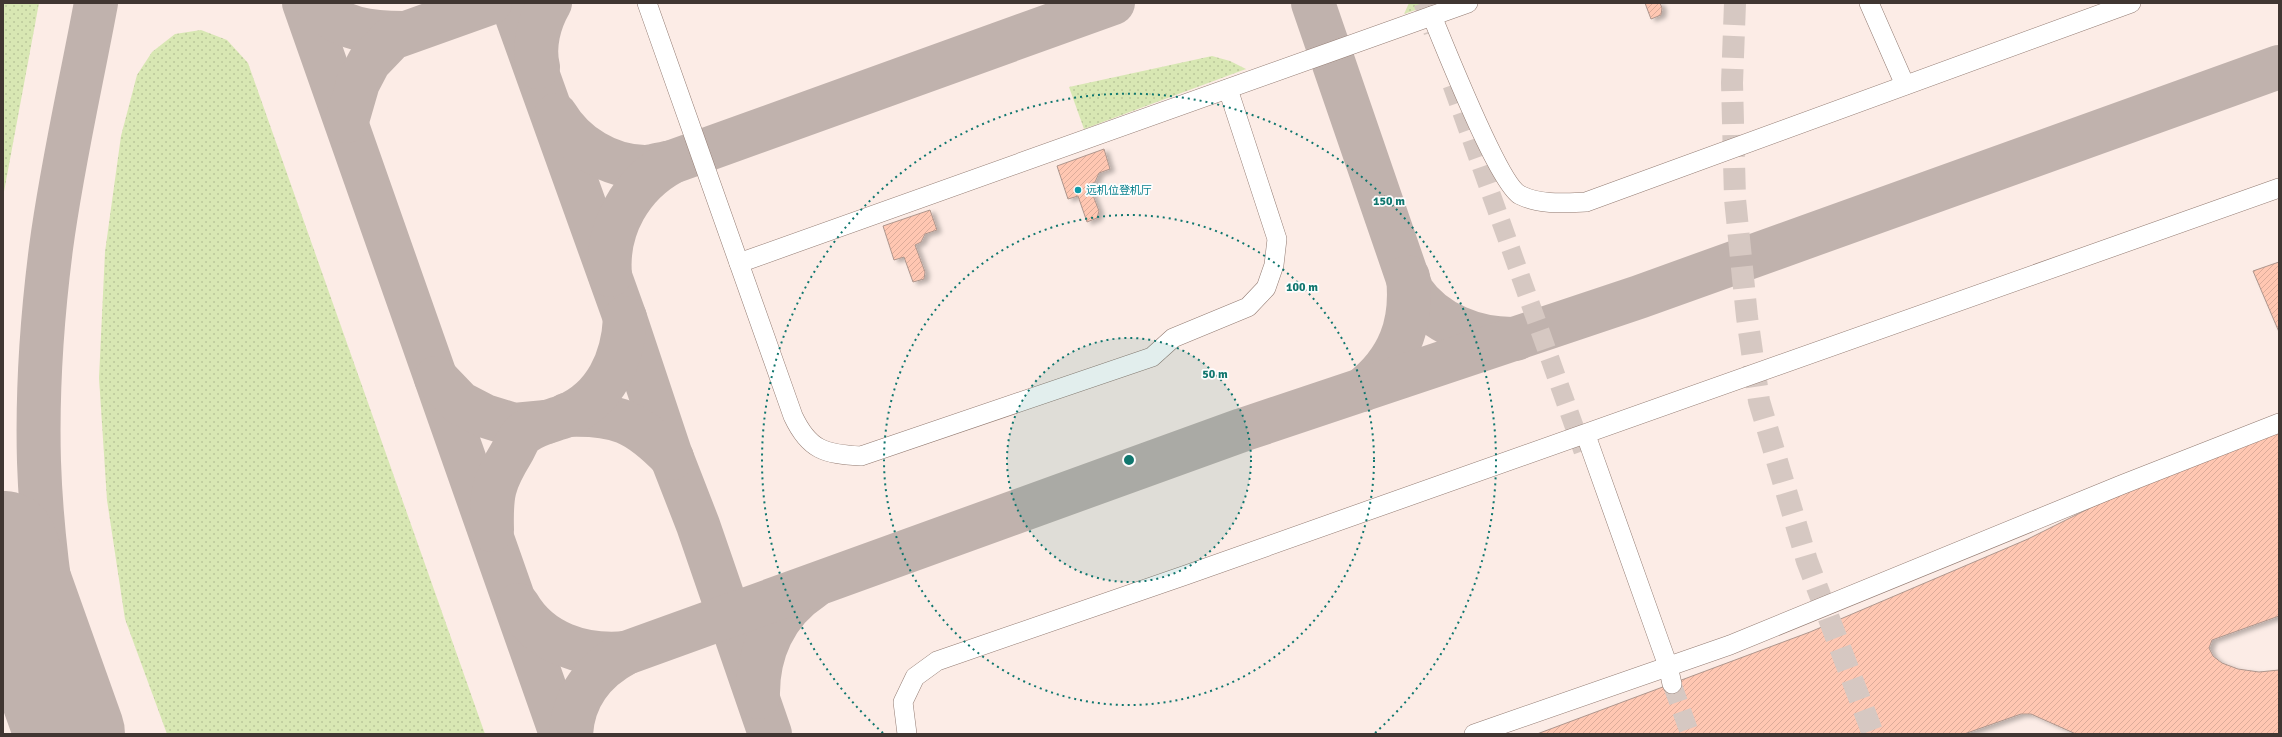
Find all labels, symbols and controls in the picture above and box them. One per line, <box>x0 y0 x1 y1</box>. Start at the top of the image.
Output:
place label: 远机位登机厅 <box>1086 184 1152 197</box>
marker: 远机位登机厅 <box>1073 185 1083 195</box>
text: 150 m <box>1373 194 1405 209</box>
text: 100 m <box>1286 280 1318 295</box>
text: 50 m <box>1202 367 1228 382</box>
centre of rings <box>1122 453 1136 467</box>

